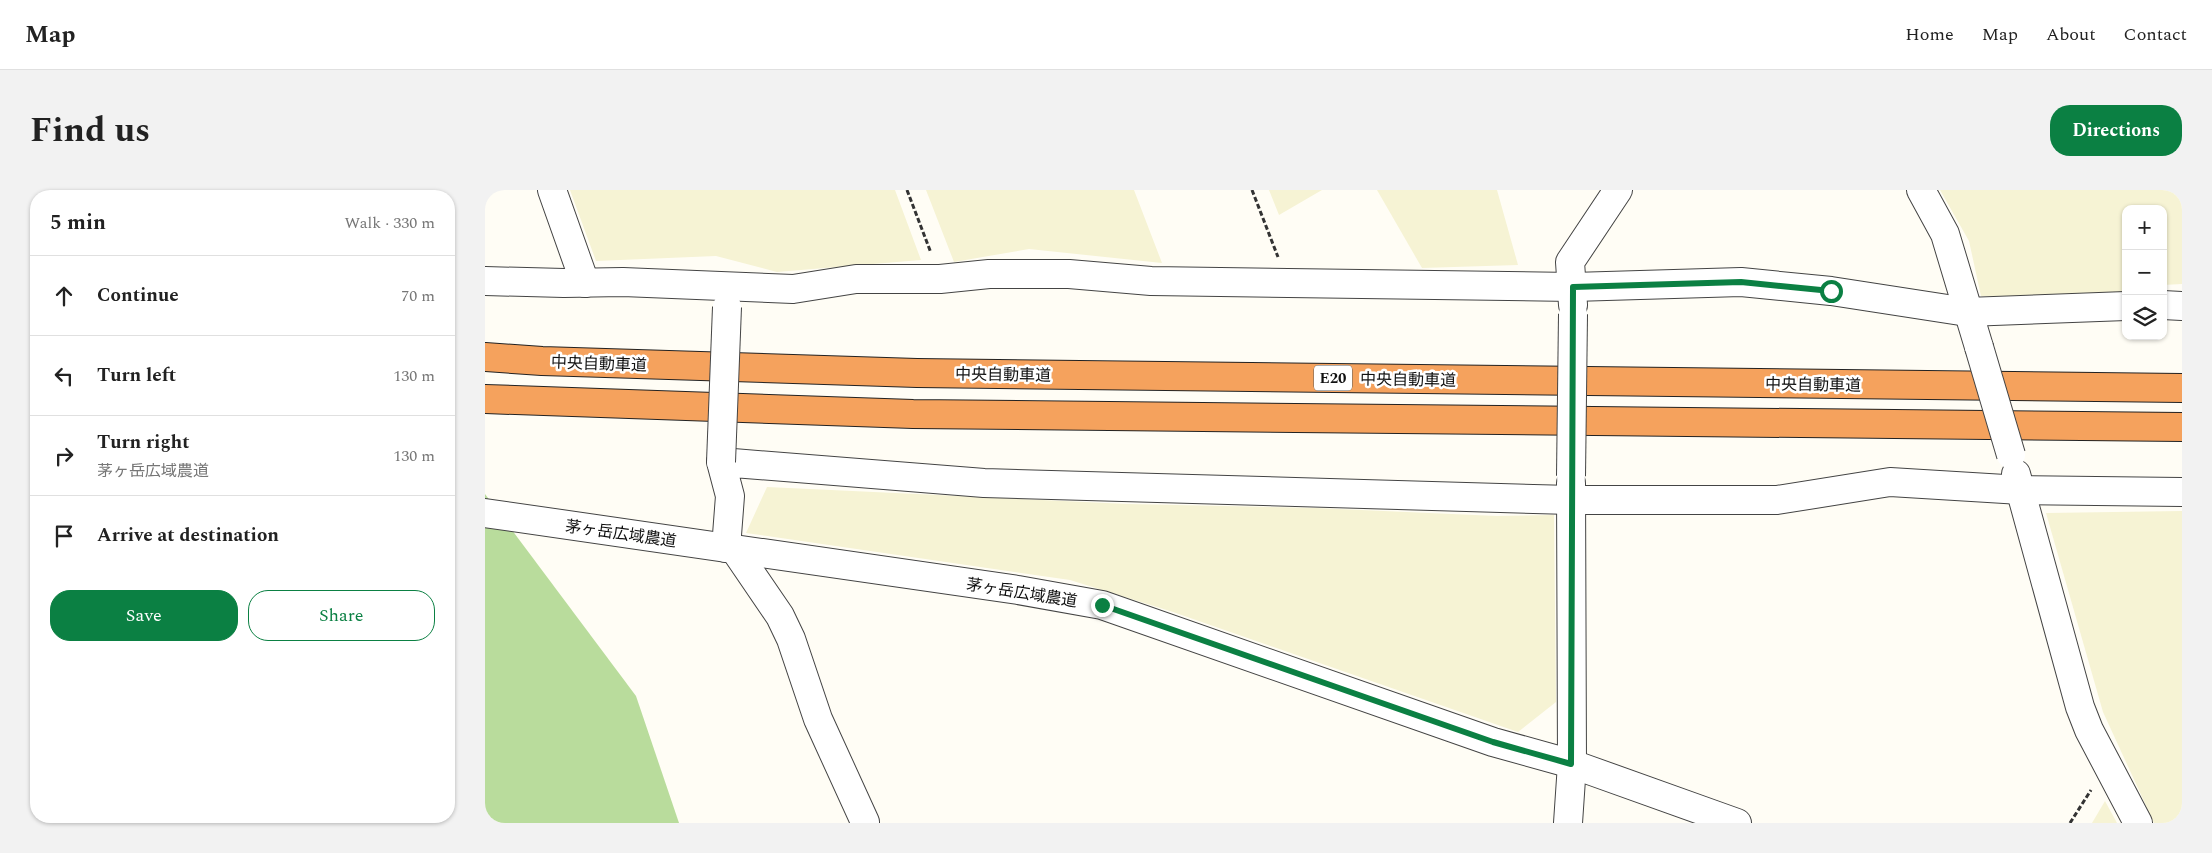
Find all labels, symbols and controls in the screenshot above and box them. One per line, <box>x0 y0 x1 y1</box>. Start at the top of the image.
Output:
text: Map <box>25 17 75 53</box>
text: Home <box>1905 21 1954 48</box>
text: Map <box>1982 21 2018 48</box>
text: About <box>2046 21 2096 48</box>
text: Contact <box>2124 21 2187 48</box>
text: Find us <box>30 104 150 157</box>
button: Directions <box>2050 105 2182 156</box>
map controls <box>2122 205 2167 340</box>
button: + <box>2122 205 2167 250</box>
text: 5 min <box>50 207 106 239</box>
text: Walk · 330 m <box>344 211 435 235</box>
button: − <box>2122 250 2167 295</box>
route start <box>1820 280 1843 303</box>
text: Continue <box>97 281 179 310</box>
icon: ahead <box>50 282 78 310</box>
text: 70 m <box>401 284 435 308</box>
button: layers <box>2122 295 2167 340</box>
street label: 中央自動車道 <box>551 350 647 378</box>
text: Turn left <box>97 361 176 390</box>
icon: left <box>50 362 78 390</box>
street label: 中央自動車道 <box>955 362 1051 388</box>
text: 130 m <box>393 364 435 388</box>
road number: E20 <box>1314 366 1352 390</box>
street label: 中央自動車道 <box>1360 367 1456 393</box>
street label: 中央自動車道 <box>1765 372 1861 398</box>
text: Turn right <box>97 428 190 457</box>
icon: right <box>50 442 78 470</box>
text: 130 m <box>393 444 435 468</box>
text: 茅ヶ岳広域農道 <box>97 459 209 483</box>
street label: 茅ヶ岳広域農道 <box>564 514 678 554</box>
text: Arrive at destination <box>97 521 279 550</box>
icon: arrive <box>50 522 78 550</box>
street label: 茅ヶ岳広域農道 <box>965 572 1079 614</box>
button: Save <box>50 590 238 641</box>
button: Share <box>248 590 435 641</box>
route end <box>1091 594 1114 617</box>

